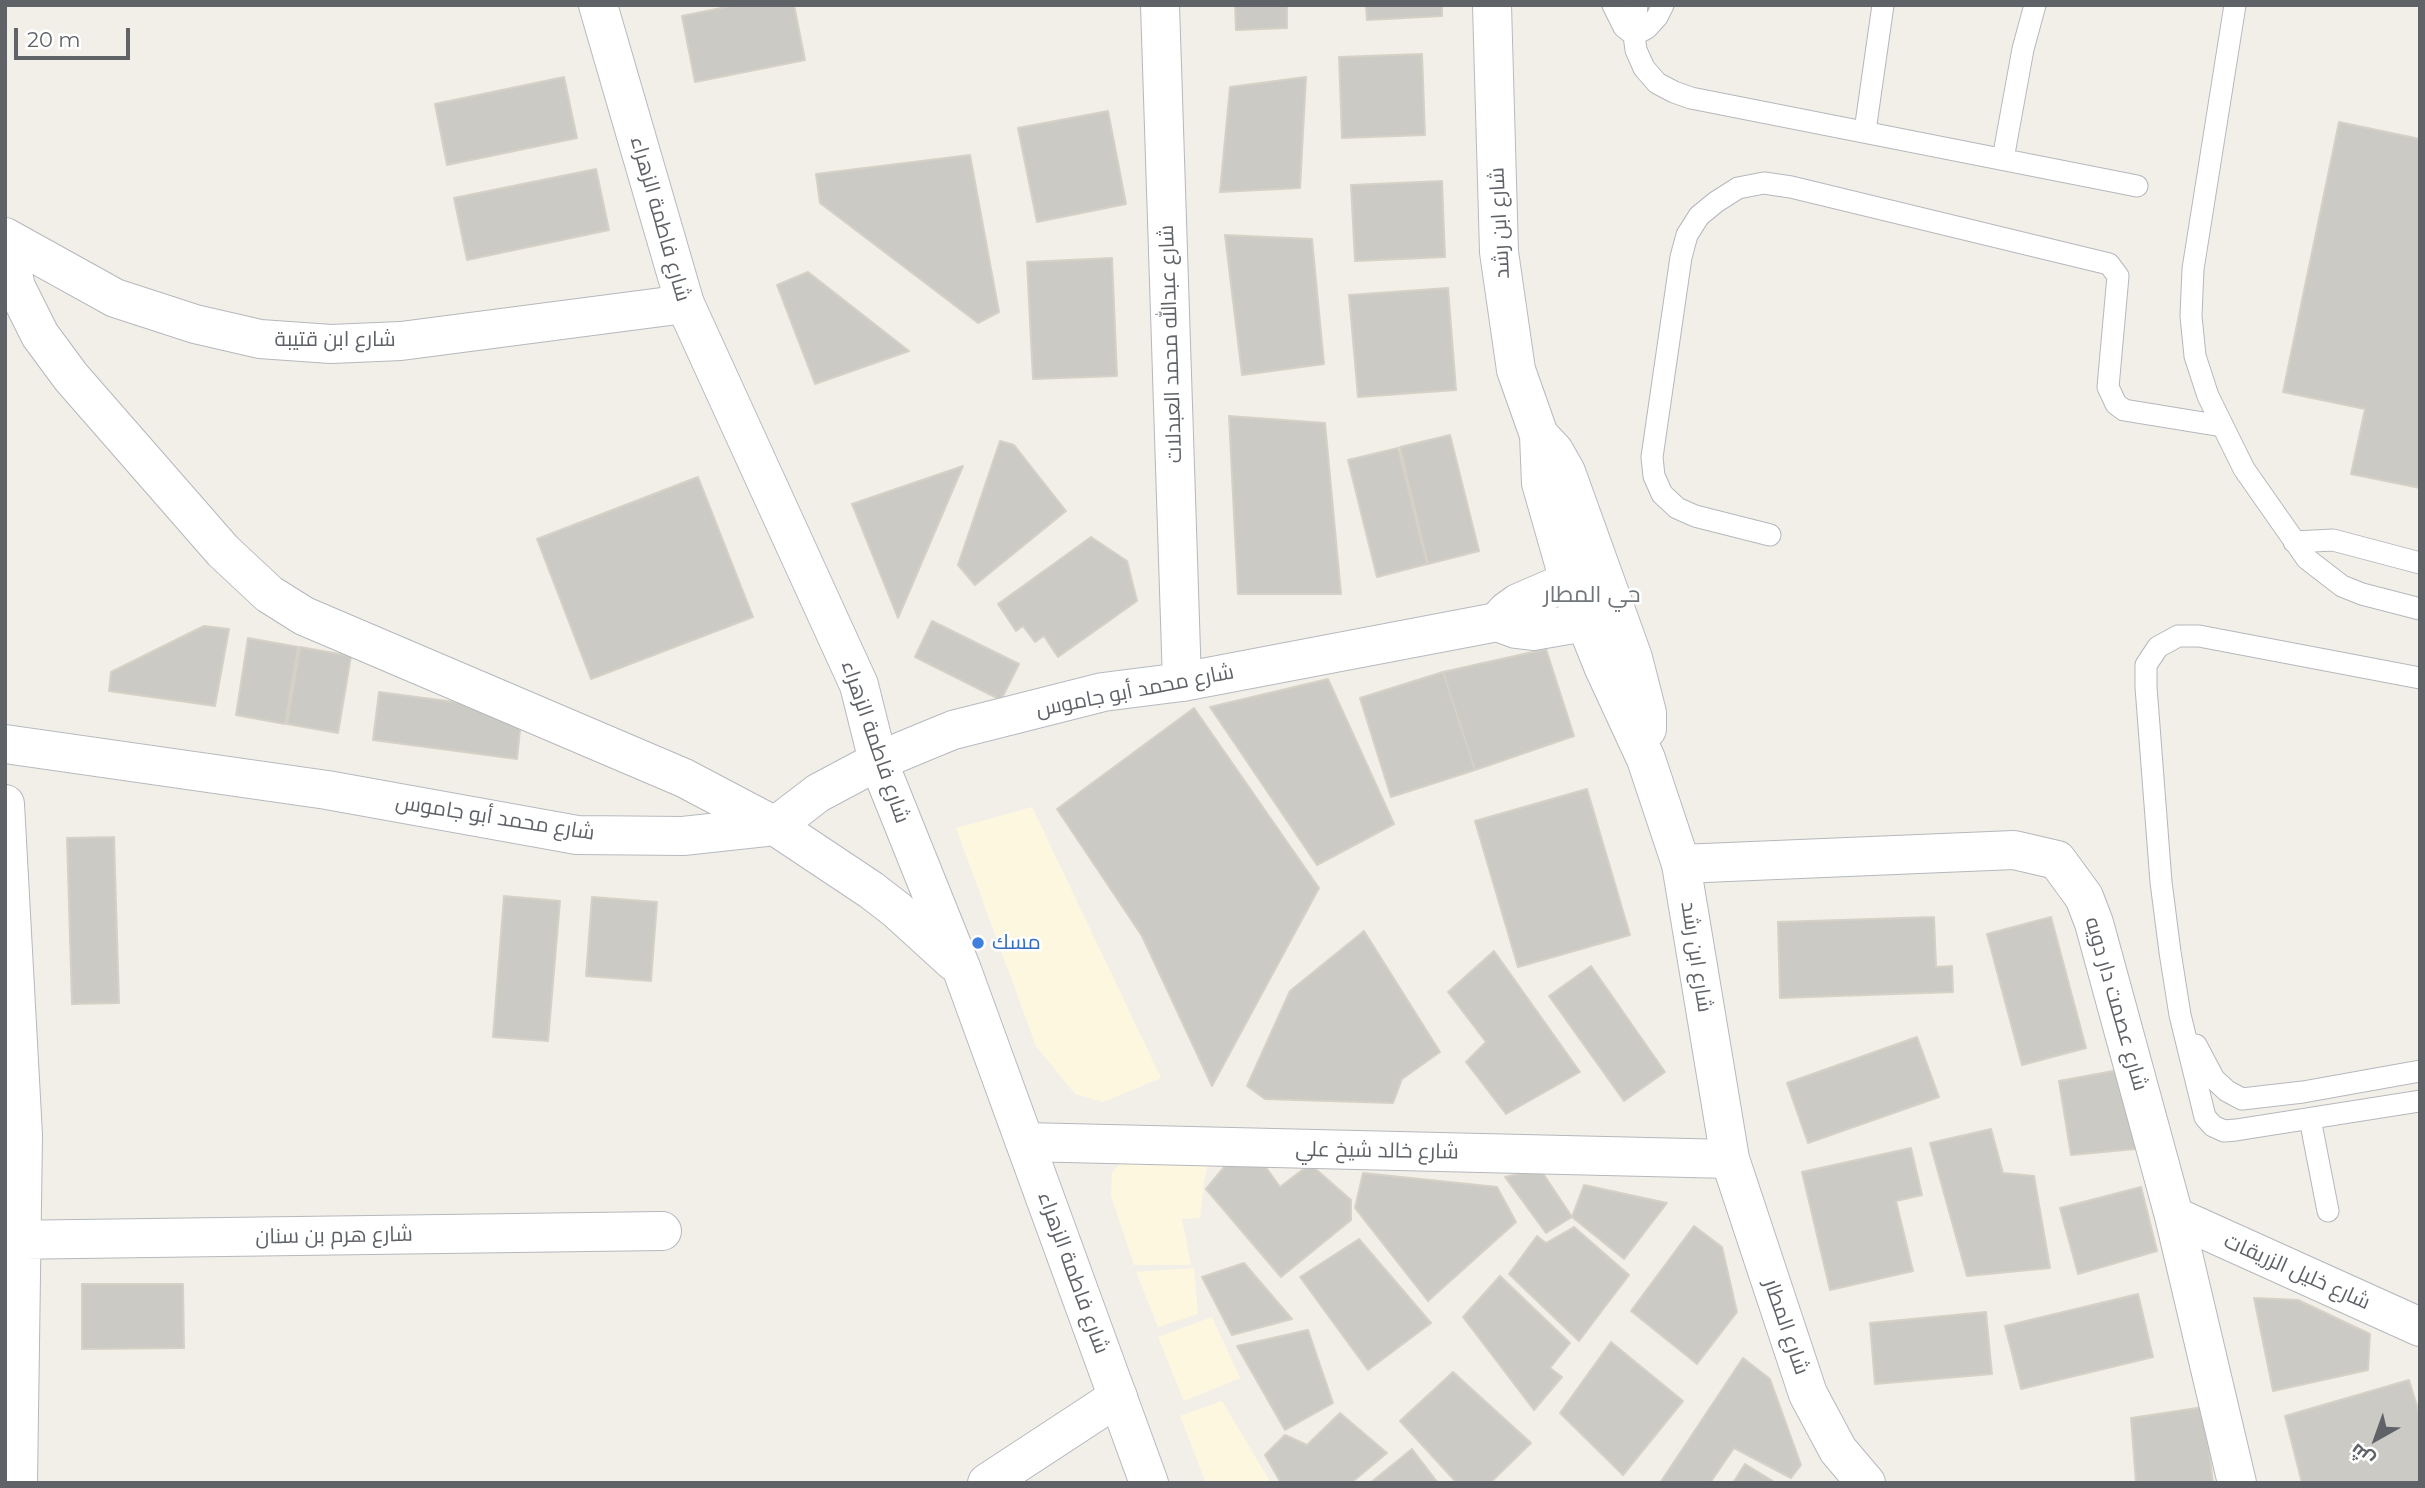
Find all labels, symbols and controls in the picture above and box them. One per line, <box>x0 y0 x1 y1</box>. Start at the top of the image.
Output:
scale bar <box>18 14 133 58</box>
text: 20 m <box>27 27 81 52</box>
street label: شارع فاطمة الزهراء <box>624 134 696 304</box>
street label: شارع ابن رشد <box>1484 167 1516 279</box>
street label: شارع عبدالله محمد العبدلات <box>1154 224 1188 464</box>
street label: شارع ابن قتيبة <box>274 327 396 353</box>
district label: حي المطار <box>1543 581 1641 609</box>
street label: شارع فاطمة الزهراء <box>835 657 915 827</box>
street label: شارع محمد أبو جاموس <box>1034 659 1236 723</box>
street label: شارع محمد أبو جاموس <box>394 790 596 846</box>
street label: شارع ابن رشد <box>1675 900 1717 1014</box>
street label: شارع عصمت دار دويه <box>2079 914 2153 1094</box>
place label: مسك <box>992 930 1041 956</box>
marker: مسك <box>970 935 986 951</box>
street label: شارع خالد شيخ علي <box>1295 1137 1459 1165</box>
street label: شارع فاطمة الزهراء <box>1032 1189 1114 1357</box>
street label: شارع هرم بن سنان <box>255 1222 413 1250</box>
street label: شارع خليل الزريقات <box>2220 1228 2374 1316</box>
street label: شارع المطار <box>1758 1276 1814 1378</box>
north arrow <box>2341 1404 2411 1474</box>
text: ش <box>2345 1439 2379 1472</box>

